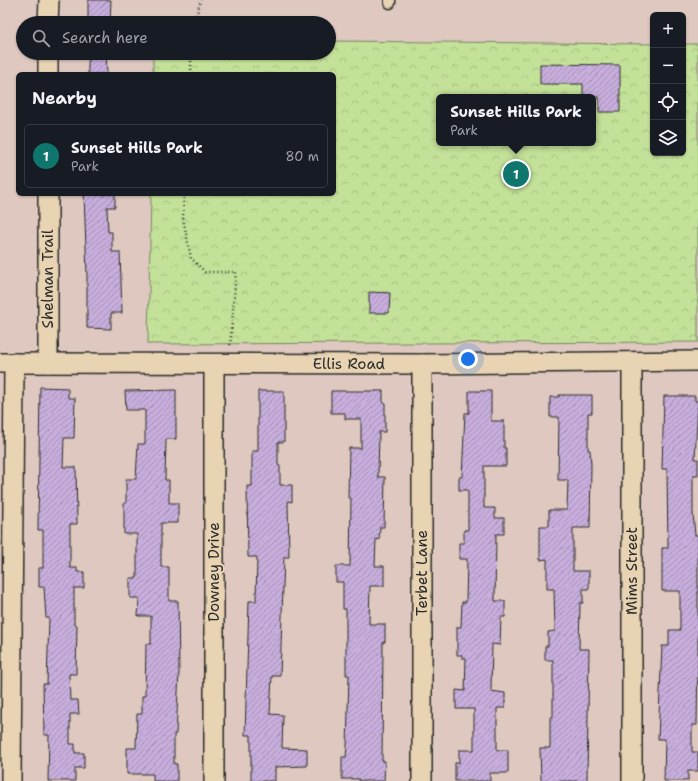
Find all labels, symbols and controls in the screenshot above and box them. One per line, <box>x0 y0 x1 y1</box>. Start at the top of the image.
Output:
map controls <box>650 12 686 156</box>
button: + <box>650 12 686 48</box>
search box <box>16 16 336 60</box>
icon: search <box>30 27 52 49</box>
text: Search here <box>62 28 148 48</box>
button: − <box>650 48 686 84</box>
button: locate <box>650 84 686 120</box>
text: Nearby <box>32 87 97 109</box>
popup <box>436 94 596 146</box>
text: Sunset Hills Park <box>450 102 582 122</box>
button: layers <box>650 120 686 156</box>
text: Park <box>450 122 478 139</box>
text: Sunset Hills Park <box>71 138 203 158</box>
text: 1 <box>43 148 49 165</box>
text: 80 m <box>285 148 319 165</box>
text: Park <box>71 158 99 175</box>
pin: 1 <box>503 159 529 189</box>
street label: Shelman Trail <box>38 229 58 328</box>
your location <box>458 349 478 369</box>
street label: Ellis Road <box>313 354 386 374</box>
street label: Downey Drive <box>204 522 224 622</box>
street label: Mims Street <box>622 527 642 615</box>
street label: Terbet Lane <box>412 530 432 616</box>

